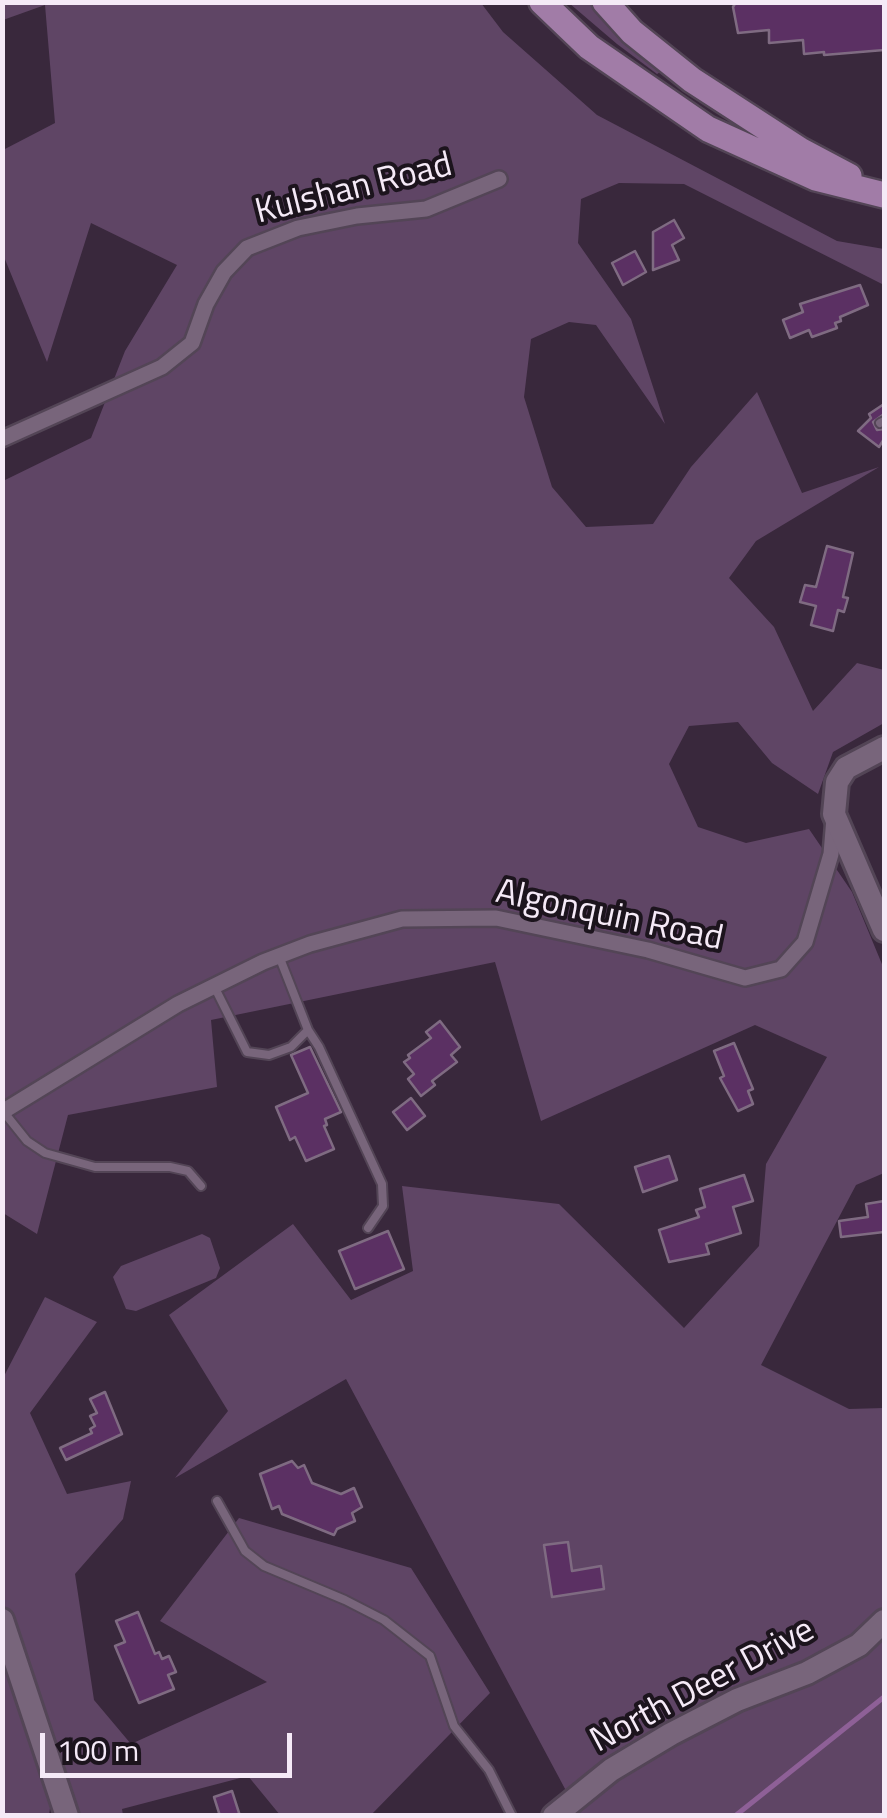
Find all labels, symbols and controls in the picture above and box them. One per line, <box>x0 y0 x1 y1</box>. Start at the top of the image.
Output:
street label: Kulshan Road <box>251 145 457 235</box>
street label: Algonquin Road <box>492 872 726 962</box>
street label: North Deer Drive <box>584 1610 822 1764</box>
scale bar <box>45 1713 298 1775</box>
text: 100 m <box>57 1727 139 1773</box>

